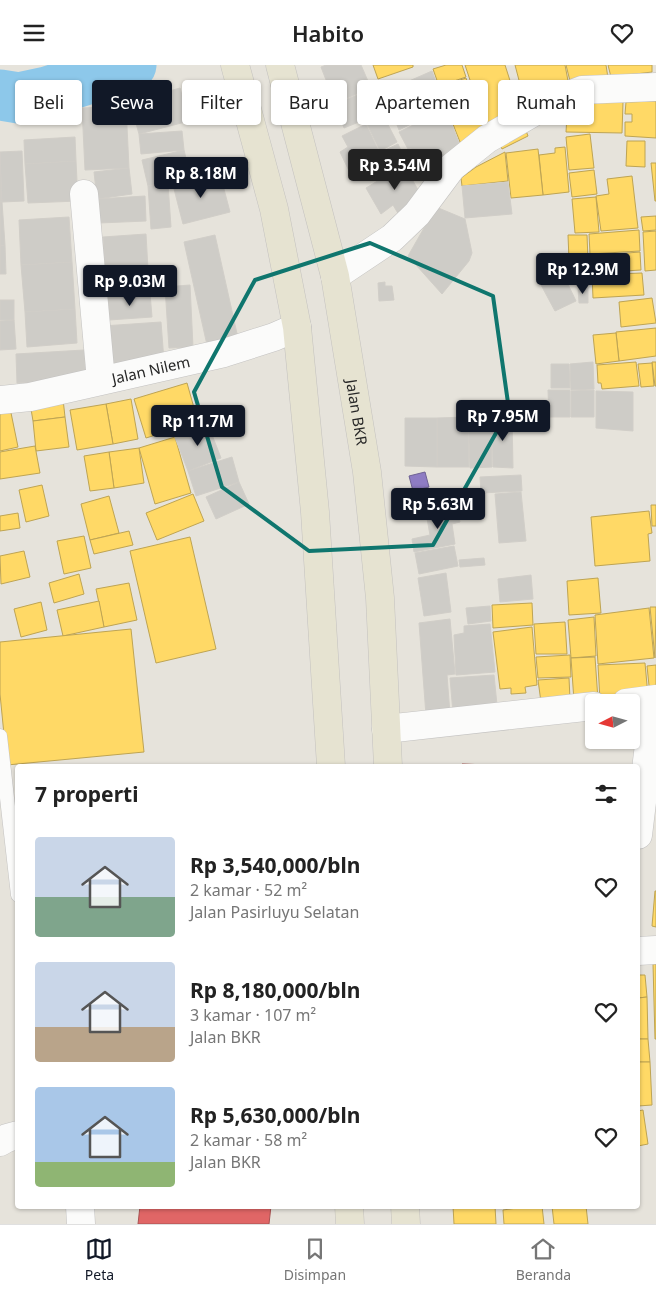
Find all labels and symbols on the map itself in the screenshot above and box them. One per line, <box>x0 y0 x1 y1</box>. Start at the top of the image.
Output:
pin: Rp 3.54M <box>343 149 447 191</box>
pin: Rp 8.18M <box>149 157 253 199</box>
pin: Rp 12.9M <box>531 253 635 295</box>
pin: Rp 9.03M <box>78 265 182 307</box>
street label: Jalan Nilem <box>108 351 192 389</box>
street label: Jalan BKR <box>342 376 373 447</box>
pin: Rp 7.95M <box>451 399 555 442</box>
pin: Rp 11.7M <box>146 405 250 447</box>
pin: Rp 5.63M <box>386 487 490 530</box>
north arrow <box>585 694 640 749</box>

